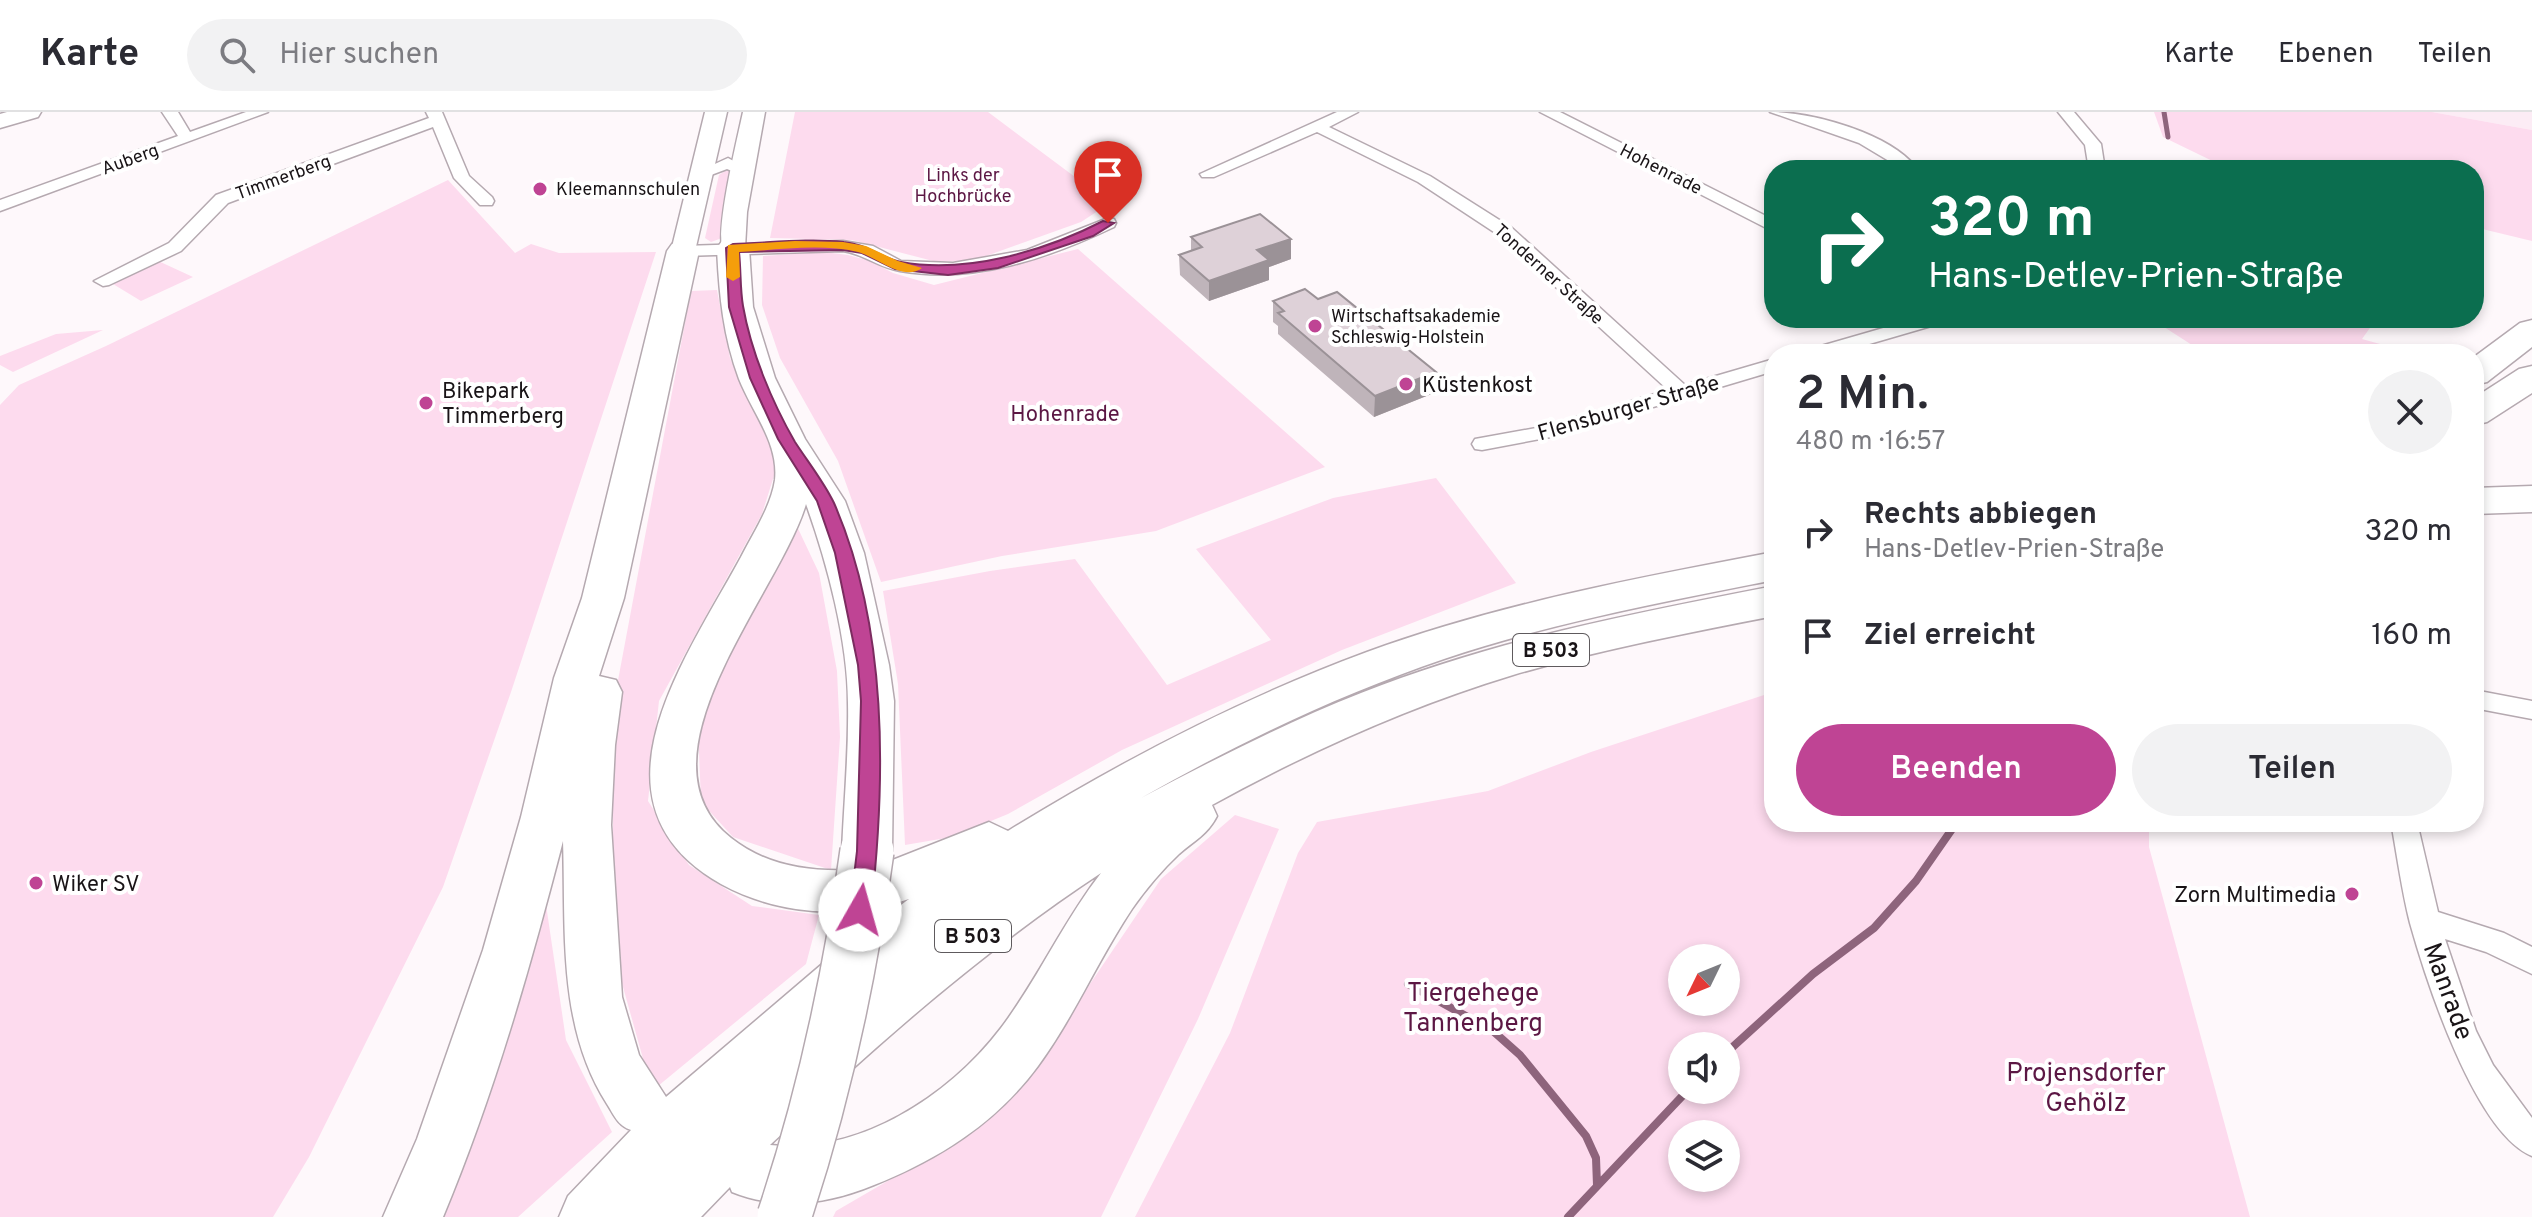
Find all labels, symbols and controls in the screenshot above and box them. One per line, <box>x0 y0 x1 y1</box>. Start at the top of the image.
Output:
search box <box>187 19 747 91</box>
text: Karte <box>40 31 139 80</box>
icon: search <box>215 33 259 77</box>
text: Hier suchen <box>279 37 439 74</box>
text: Karte <box>2164 37 2234 73</box>
text: Ebenen <box>2278 37 2374 73</box>
text: Teilen <box>2418 37 2492 73</box>
street label: Auberg <box>99 139 162 181</box>
street label: Hohenrade <box>1615 140 1705 201</box>
pin <box>1074 141 1142 223</box>
street label: Timmerberg <box>233 151 334 206</box>
icon: arrive <box>1086 153 1130 197</box>
park label: Links der Hochbrücke <box>915 165 1011 209</box>
place label: Kleemannschulen <box>556 179 700 202</box>
marker: Kleemannschulen <box>531 180 549 198</box>
text: 320 m <box>1928 186 2095 256</box>
icon: right <box>1796 192 1900 296</box>
street label: Tonderner Straße <box>1488 220 1608 331</box>
text: Hans-Detlev-Prien-Straße <box>1928 255 2344 301</box>
place label: Wirtschaftsakademie Schleswig-Holstein <box>1331 306 1500 350</box>
marker: Wirtschaftsakademie Schleswig-Holstein <box>1306 317 1324 335</box>
text: 2 Min. <box>1796 366 1929 426</box>
button: close <box>2368 370 2452 454</box>
street label: Flensburger Straße <box>1535 371 1723 448</box>
place label: Küstenkost <box>1422 373 1533 400</box>
marker: Küstenkost <box>1397 375 1415 393</box>
place label: Bikepark Timmerberg <box>442 379 564 431</box>
marker: Bikepark Timmerberg <box>417 394 435 412</box>
park label: Hohenrade <box>1010 402 1120 429</box>
text: 480 m · 16:57 <box>1796 426 1945 459</box>
text: Rechts abbiegen <box>1864 497 2097 534</box>
icon: right <box>1796 510 1840 554</box>
text: 320 m <box>2364 514 2452 551</box>
text: Hans-Detlev-Prien-Straße <box>1864 534 2164 567</box>
icon: arrive <box>1796 614 1840 658</box>
text: Ziel erreicht <box>1864 618 2036 655</box>
text: 160 m <box>2371 618 2452 655</box>
road number: B 503 <box>1513 634 1589 666</box>
button: Beenden <box>1796 724 2116 816</box>
button: Teilen <box>2132 724 2452 816</box>
position arrow <box>818 868 902 952</box>
place label: Wiker SV <box>52 872 140 899</box>
marker: Wiker SV <box>27 874 45 892</box>
place label: Zorn Multimedia <box>2174 883 2336 910</box>
marker: Zorn Multimedia <box>2343 885 2361 903</box>
road number: B 503 <box>935 920 1011 952</box>
street label: Manrade <box>2414 939 2479 1045</box>
north arrow <box>1668 944 1740 1016</box>
map controls <box>1668 944 1740 1192</box>
park label: Tiergehege Tannenberg <box>1403 978 1543 1041</box>
button: sound <box>1668 1032 1740 1104</box>
park label: Projensdorfer Gehölz <box>2006 1058 2166 1121</box>
button: layers <box>1668 1120 1740 1192</box>

